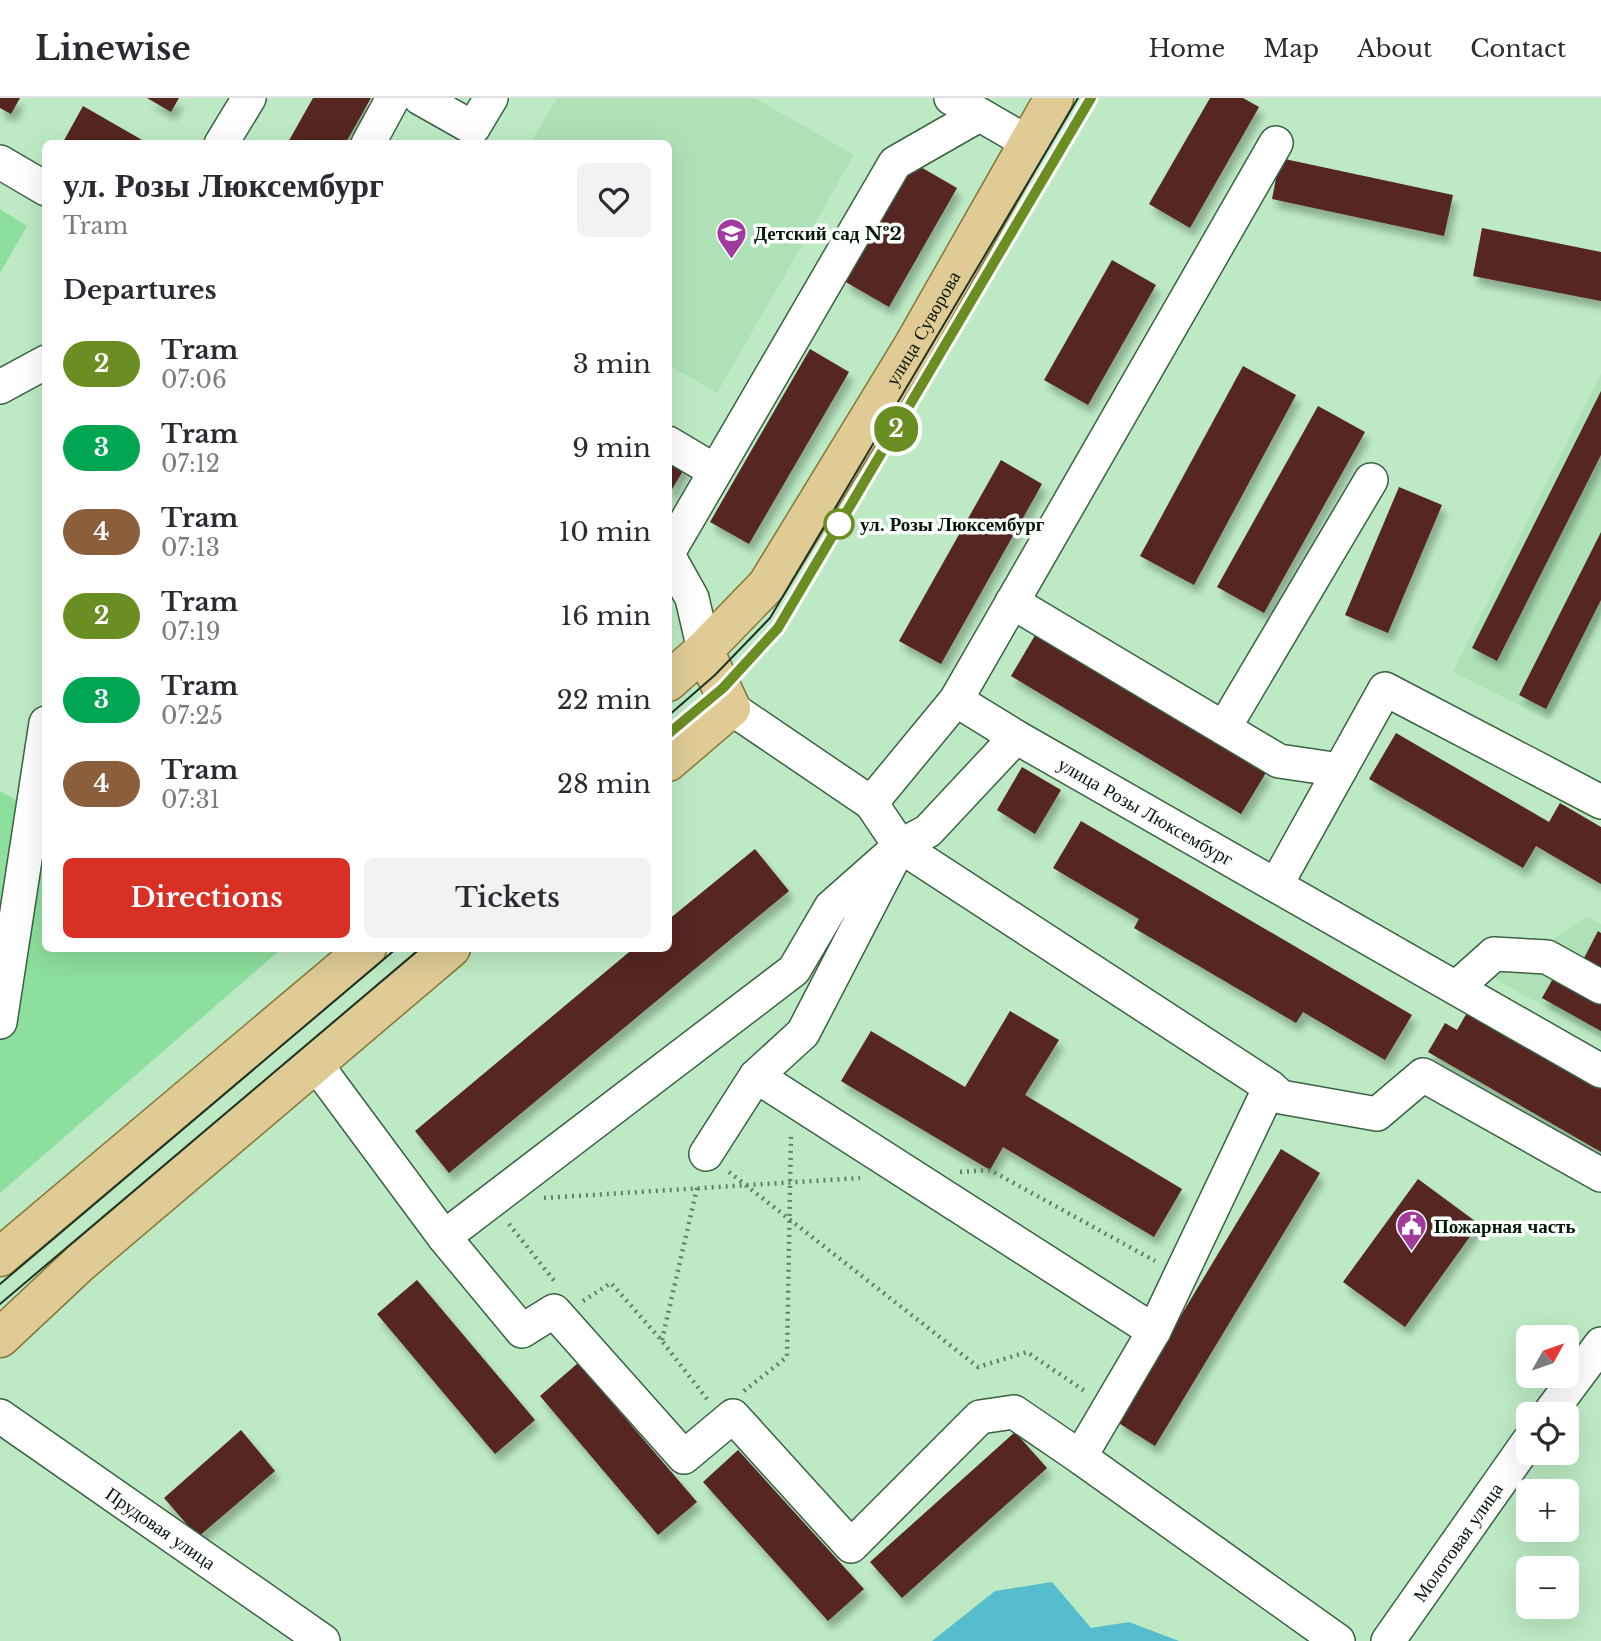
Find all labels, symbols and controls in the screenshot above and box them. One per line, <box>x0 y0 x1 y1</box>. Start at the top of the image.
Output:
text: Linewise <box>35 28 191 69</box>
text: Home <box>1149 34 1225 63</box>
text: Map <box>1263 34 1319 63</box>
text: About <box>1357 34 1432 63</box>
text: Contact <box>1470 34 1566 63</box>
button: heart <box>577 163 651 237</box>
text: ул. Розы Люксембург <box>63 165 384 206</box>
text: Tram <box>63 212 128 240</box>
school or university icon: Детский сад №2 <box>714 216 748 260</box>
place label: Детский сад №2 <box>754 222 902 245</box>
street label: улица Суворова <box>880 266 965 390</box>
text: Departures <box>63 274 217 306</box>
text: Tram <box>161 334 238 366</box>
text: 3 min <box>573 348 651 380</box>
text: 2 <box>94 349 109 378</box>
text: 07:06 <box>161 366 227 394</box>
line badge: 2 <box>873 406 919 452</box>
text: 2 <box>888 414 904 443</box>
text: Tram <box>161 418 238 450</box>
text: 9 min <box>572 432 651 464</box>
text: 3 <box>94 433 109 462</box>
text: 07:12 <box>161 450 220 478</box>
text: Tram <box>161 502 238 534</box>
marker: ул. Розы Люксембург <box>824 509 854 539</box>
place label: ул. Розы Люксембург <box>860 513 1045 536</box>
text: 10 min <box>559 516 651 548</box>
text: 4 <box>94 517 109 546</box>
text: 07:13 <box>161 534 220 562</box>
text: Tram <box>161 586 238 618</box>
text: 16 min <box>561 600 651 632</box>
text: 2 <box>94 601 109 630</box>
text: 07:19 <box>161 618 221 646</box>
text: Tram <box>161 670 238 702</box>
text: 22 min <box>557 684 651 716</box>
text: 3 <box>94 685 109 714</box>
text: 07:25 <box>161 702 223 730</box>
street label: улица Розы Люксембург <box>1054 752 1238 870</box>
text: Tram <box>161 754 238 786</box>
text: 28 min <box>557 768 651 800</box>
text: 4 <box>94 769 109 798</box>
text: 07:31 <box>161 786 220 814</box>
button: Directions <box>63 858 350 938</box>
button: Tickets <box>364 858 651 938</box>
public building icon: Пожарная часть <box>1394 1209 1428 1253</box>
place label: Пожарная часть <box>1434 1215 1575 1238</box>
north arrow <box>1516 1325 1578 1388</box>
map controls <box>1516 1325 1579 1619</box>
button: locate <box>1516 1402 1579 1465</box>
street label: Молотовая улица <box>1408 1478 1508 1606</box>
button: + <box>1516 1479 1579 1542</box>
street label: Прудовая улица <box>101 1482 221 1575</box>
button: − <box>1516 1556 1579 1619</box>

